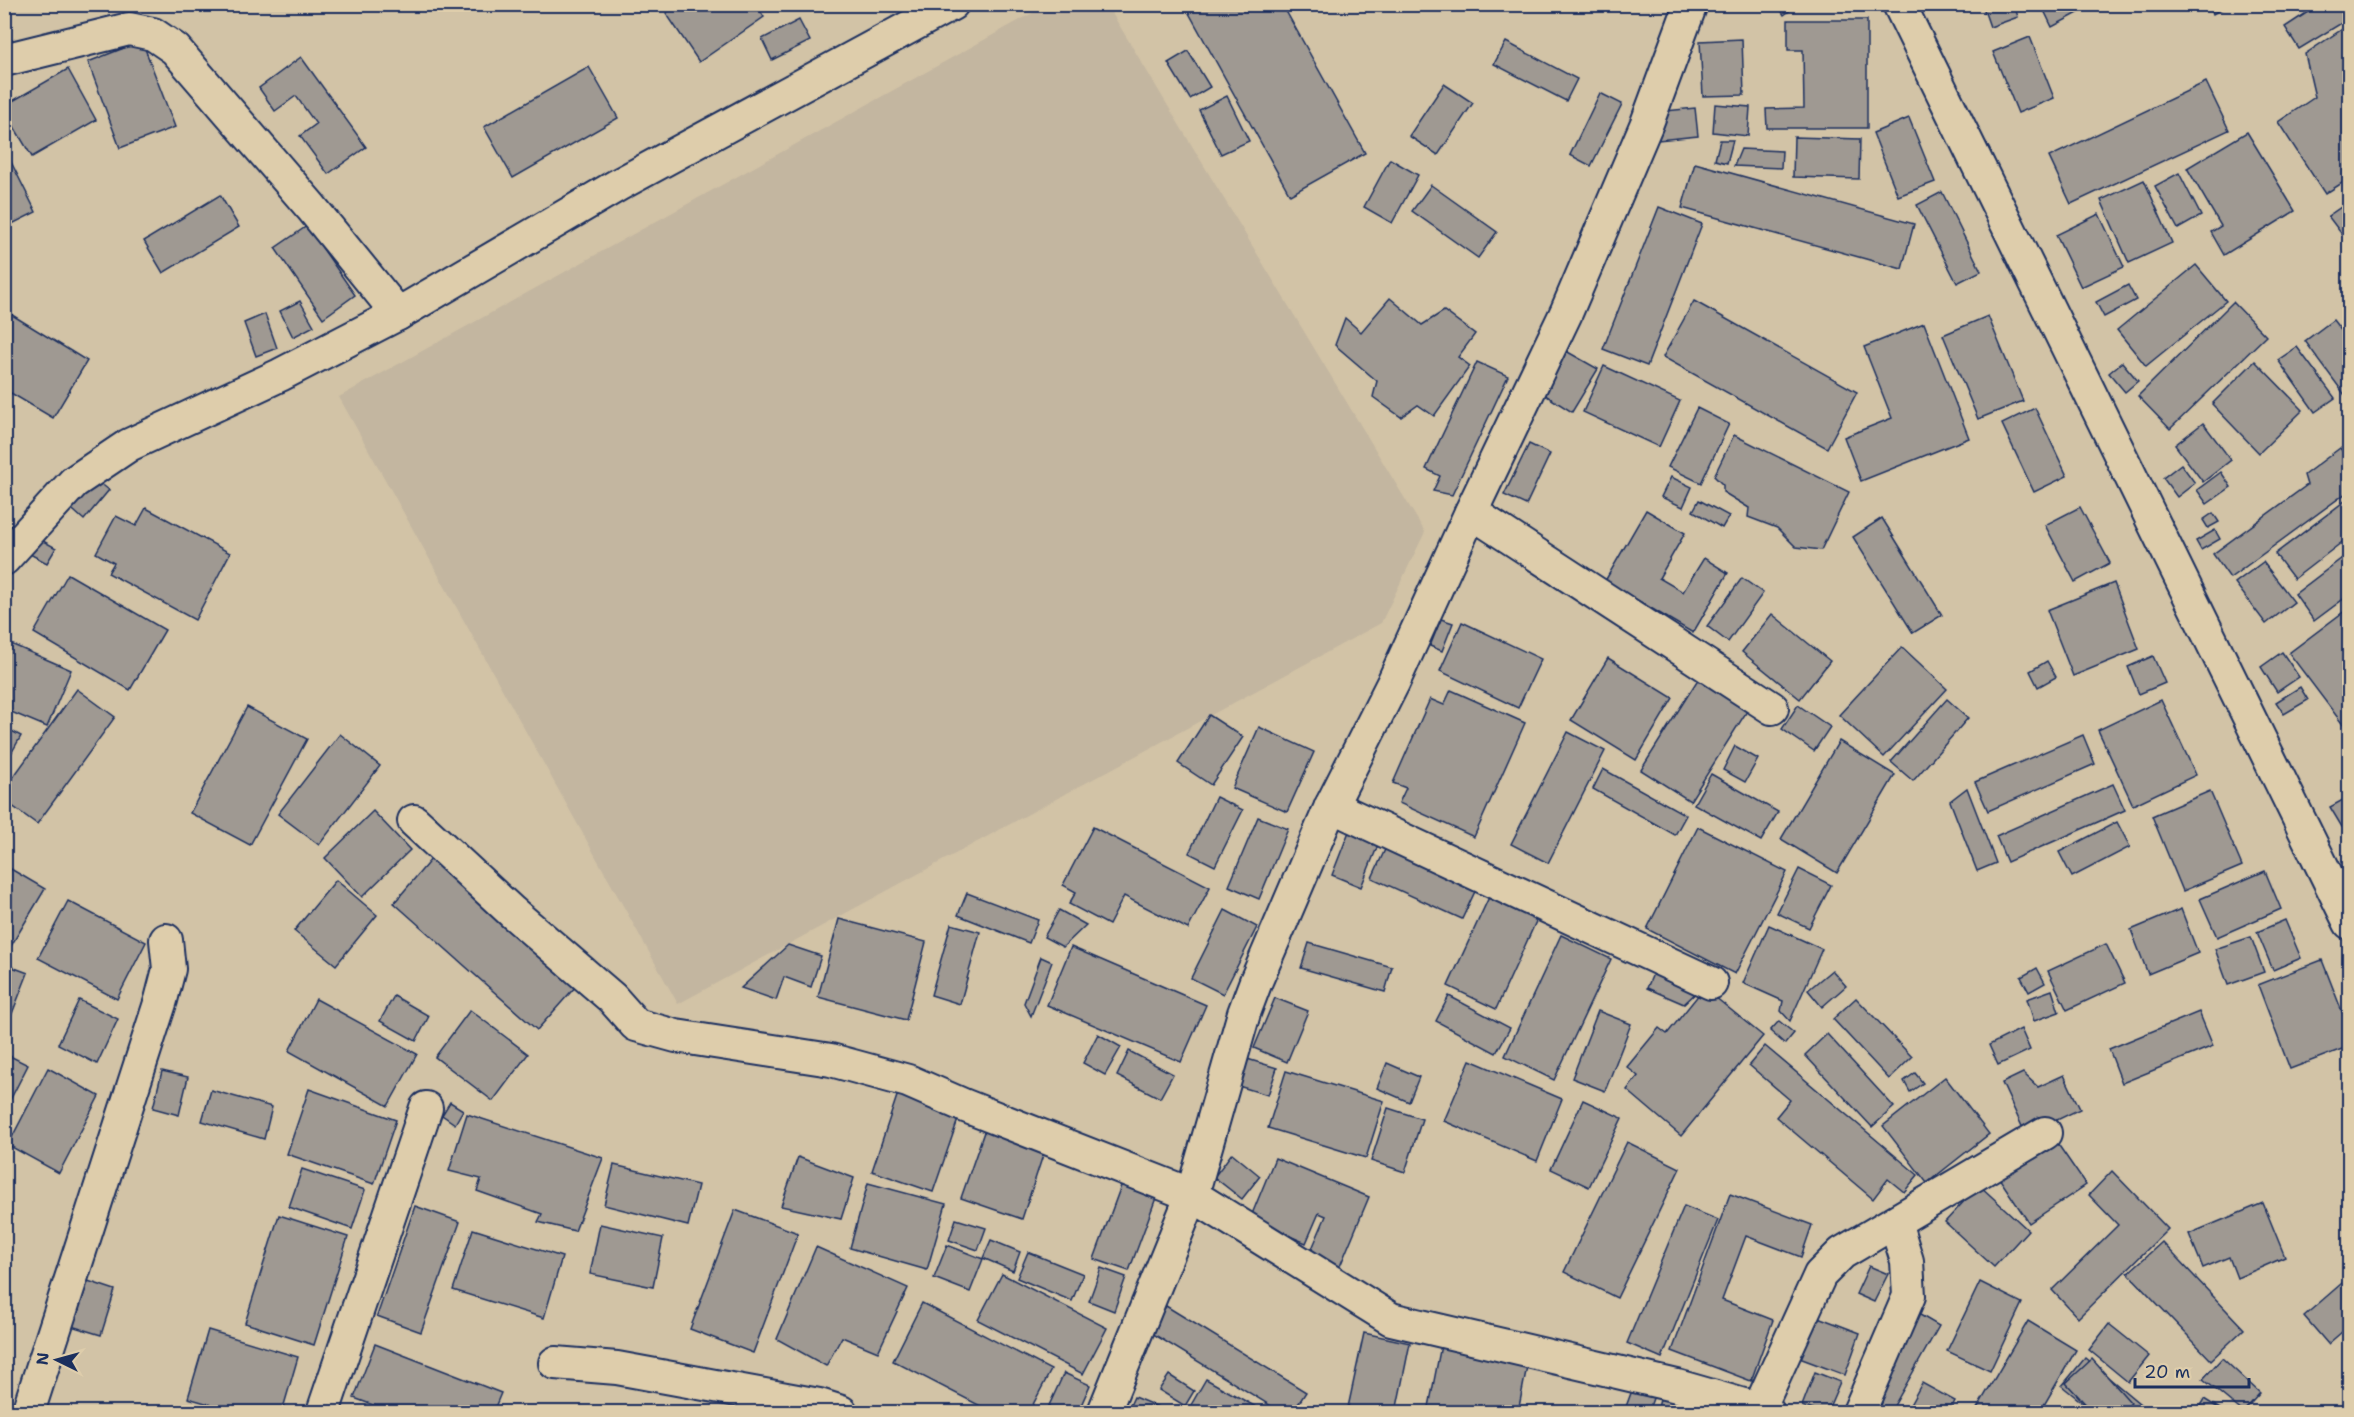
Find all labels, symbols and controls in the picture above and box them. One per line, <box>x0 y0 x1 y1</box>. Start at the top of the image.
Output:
north arrow <box>27 1330 87 1390</box>
scale bar <box>2135 1351 2249 1389</box>
text: N <box>32 1352 54 1366</box>
text: 20 m <box>2144 1360 2190 1384</box>

